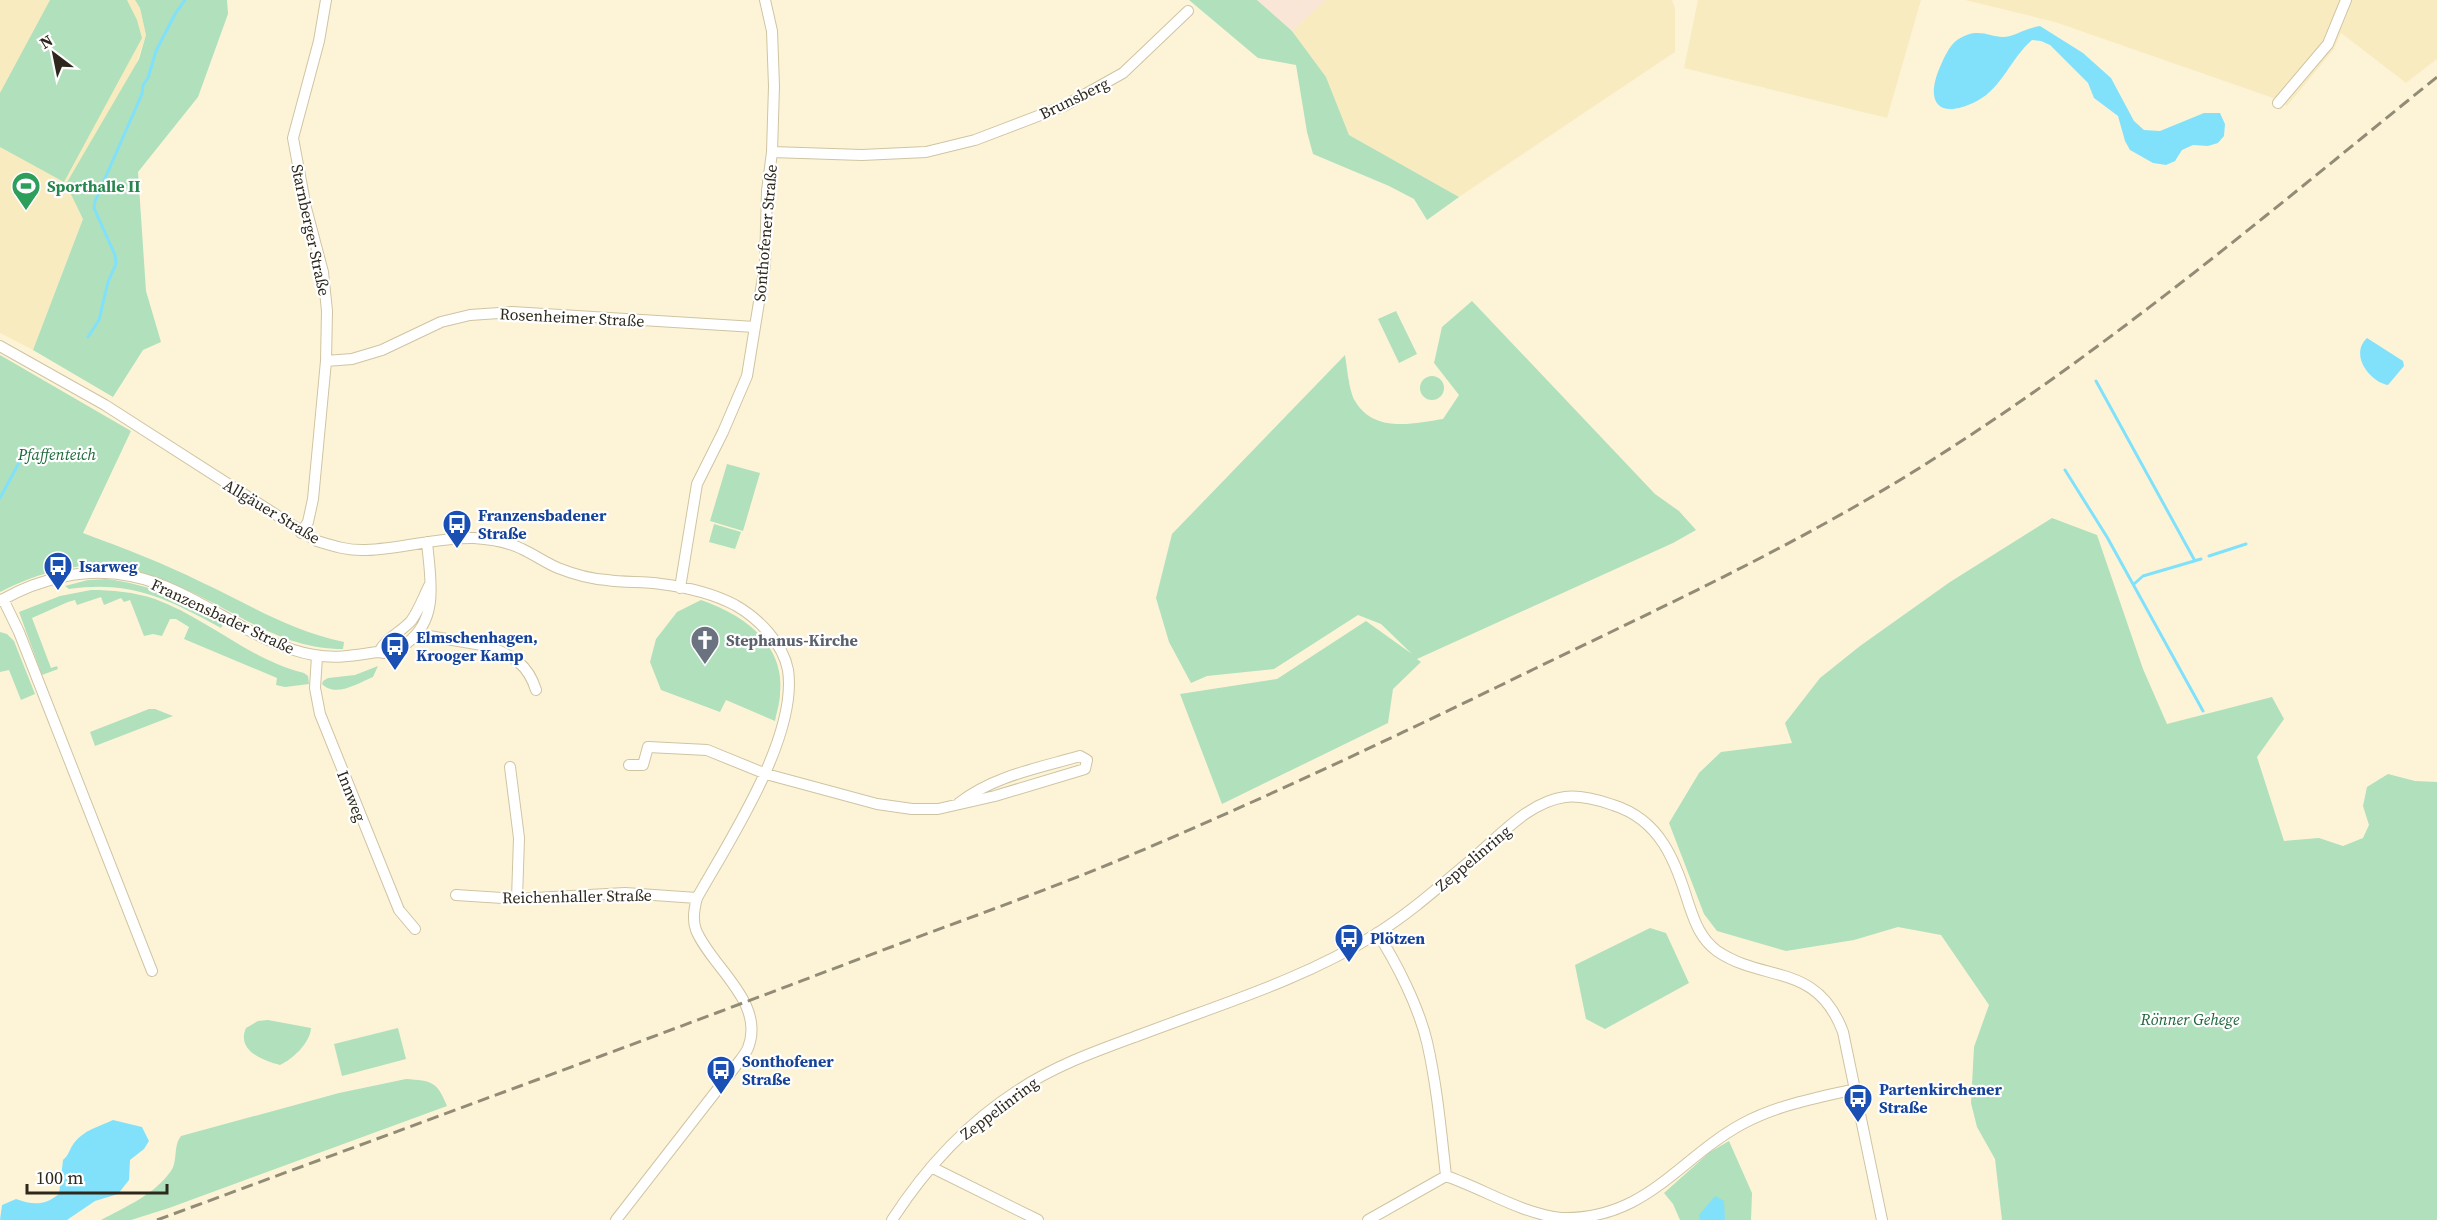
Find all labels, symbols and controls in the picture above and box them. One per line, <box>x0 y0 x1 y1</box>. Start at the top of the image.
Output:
north arrow <box>24 24 84 84</box>
text: N <box>35 29 57 54</box>
street label: Brunsberg <box>1036 72 1112 124</box>
street label: Starnberger Straße <box>286 162 336 298</box>
street label: Sonthofener Straße <box>748 163 782 303</box>
sports icon: Sporthalle II <box>10 170 42 212</box>
place label: Sporthalle II <box>47 175 140 197</box>
street label: Rosenheimer Straße <box>499 302 645 332</box>
park label: Pfaffenteich <box>17 443 96 465</box>
street label: Allgäuer Straße <box>219 473 325 549</box>
place label: Franzensbadener Straße <box>478 504 607 544</box>
bus stop icon: Franzensbadener Straße <box>441 508 473 550</box>
bus stop icon: Isarweg <box>42 550 74 592</box>
place label: Isarweg <box>79 555 138 577</box>
street label: Franzensbader Straße <box>148 573 298 659</box>
church icon: Stephanus-Kirche <box>689 624 721 666</box>
place label: Elmschenhagen, Krooger Kamp <box>416 626 538 666</box>
place label: Stephanus-Kirche <box>726 629 858 651</box>
bus stop icon: Elmschenhagen, Krooger Kamp <box>379 630 411 672</box>
street label: Innweg <box>332 767 372 825</box>
street label: Zeppelinring <box>1431 820 1515 896</box>
street label: Reichenhaller Straße <box>502 884 652 908</box>
bus stop icon: Plötzen <box>1333 922 1365 964</box>
place label: Plötzen <box>1370 927 1425 949</box>
park label: Rönner Gehege <box>2140 1008 2240 1030</box>
place label: Sonthofener Straße <box>742 1050 834 1090</box>
bus stop icon: Sonthofener Straße <box>705 1054 737 1096</box>
street label: Zeppelinring <box>956 1072 1042 1144</box>
place label: Partenkirchener Straße <box>1879 1078 2002 1118</box>
bus stop icon: Partenkirchener Straße <box>1842 1082 1874 1124</box>
scale bar <box>27 1157 166 1195</box>
text: 100 m <box>36 1165 83 1190</box>

